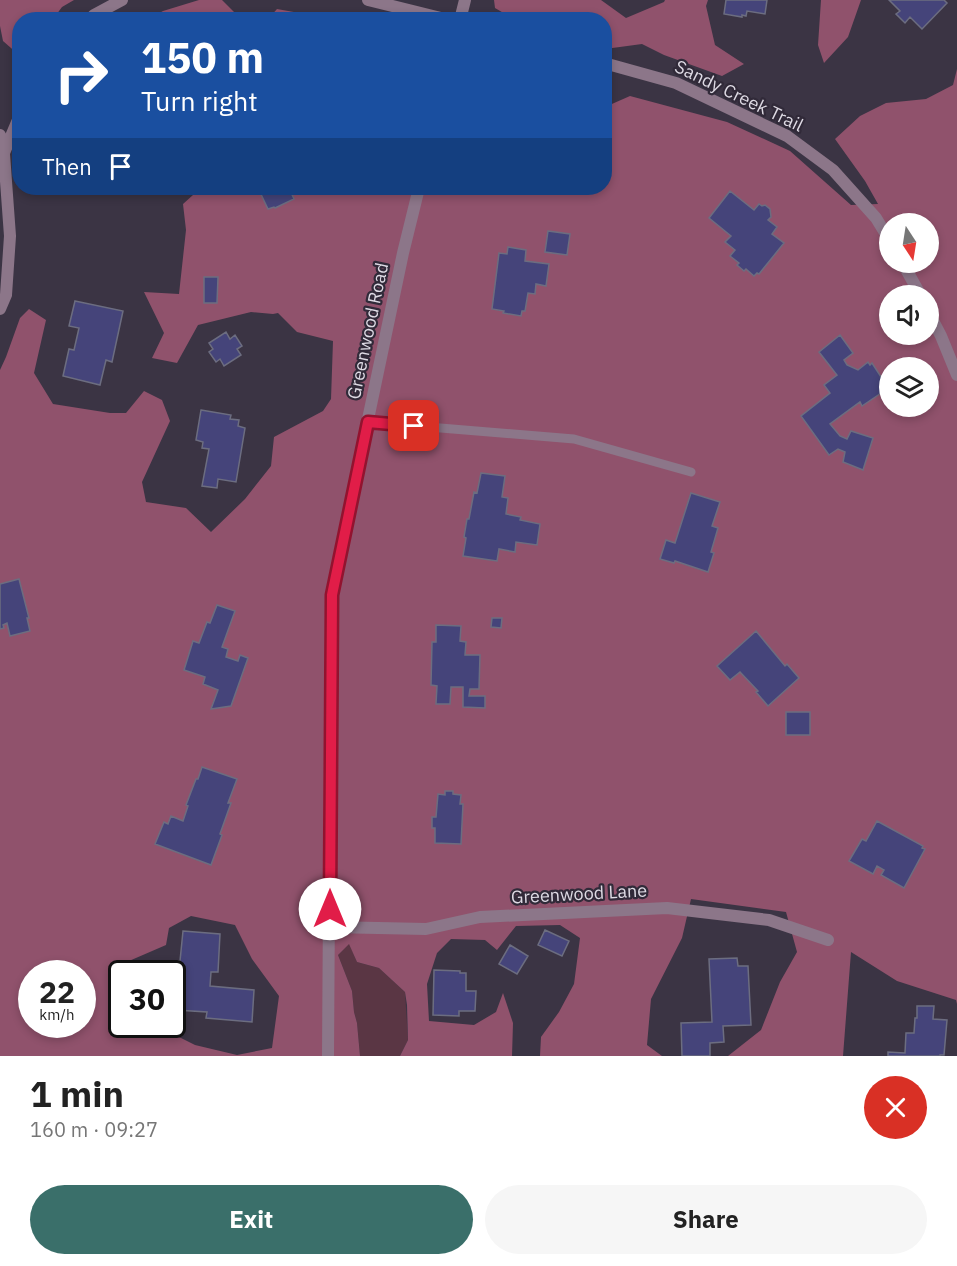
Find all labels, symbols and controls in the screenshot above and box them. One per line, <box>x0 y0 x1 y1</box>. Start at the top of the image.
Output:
text: 150 m <box>141 30 264 85</box>
icon: right <box>42 36 120 114</box>
street label: Sandy Creek Trail <box>671 54 807 137</box>
text: Turn right <box>141 83 258 118</box>
icon: arrive <box>104 150 137 183</box>
text: Then <box>42 152 92 181</box>
north arrow <box>879 213 939 273</box>
map controls <box>879 213 939 417</box>
street label: Greenwood Road <box>342 261 393 401</box>
button: sound <box>879 285 939 345</box>
button: layers <box>879 357 939 417</box>
pin <box>388 400 439 451</box>
icon: arrive <box>397 409 430 442</box>
position arrow <box>298 877 362 941</box>
street label: Greenwood Lane <box>510 878 648 909</box>
speed limit sign: 30 <box>108 960 186 1038</box>
text: 22 <box>39 972 75 1011</box>
text: km/h <box>39 1005 75 1024</box>
text: 1 min <box>30 1070 124 1117</box>
button: close <box>864 1076 927 1139</box>
text: 160 m · 09:27 <box>30 1116 158 1143</box>
button: Exit <box>30 1185 473 1254</box>
button: Share <box>485 1185 927 1254</box>

